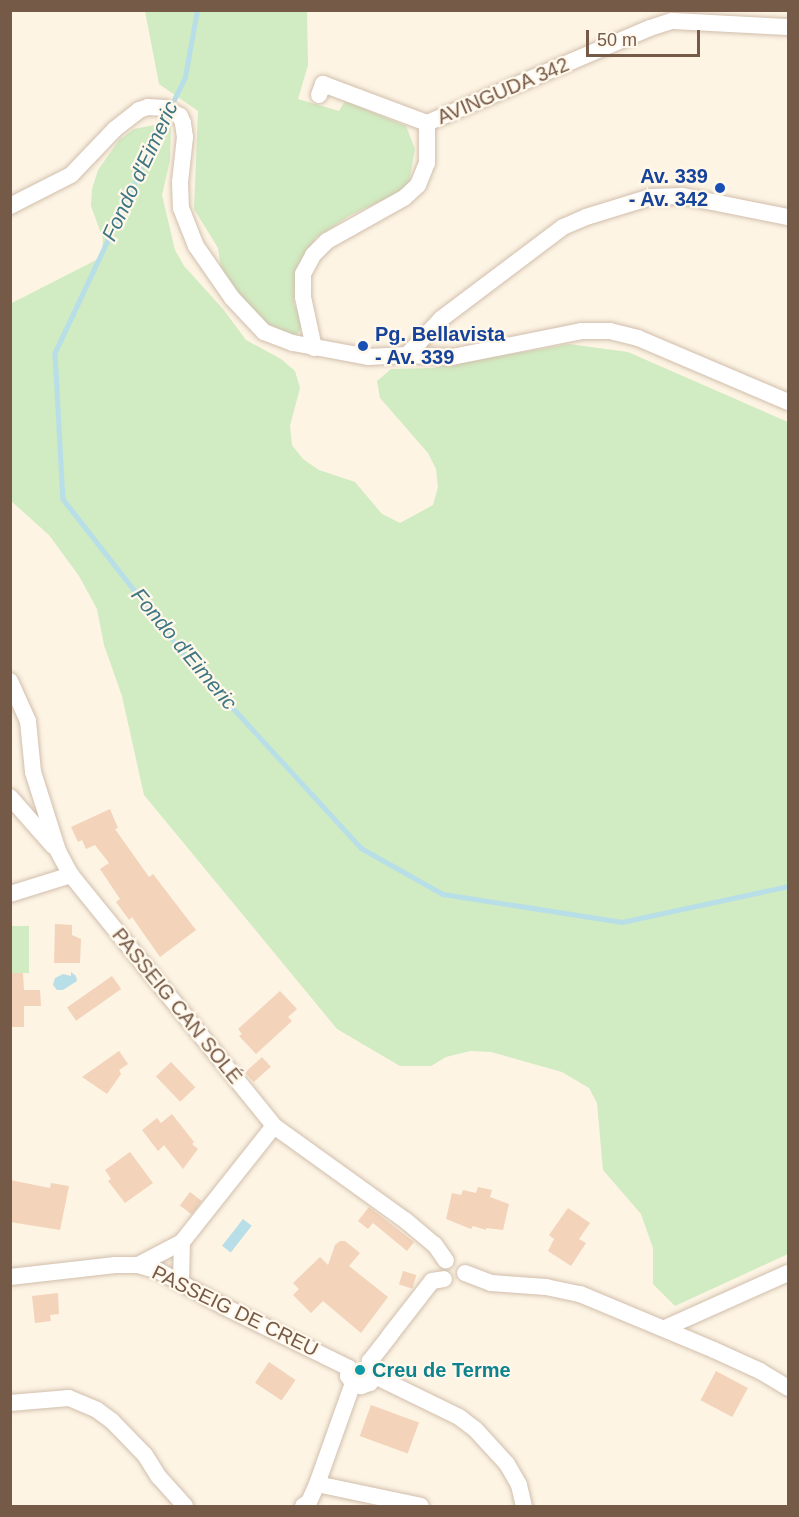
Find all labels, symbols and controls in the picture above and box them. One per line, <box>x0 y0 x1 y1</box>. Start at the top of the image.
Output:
scale bar <box>589 18 703 56</box>
text: 50 m <box>597 30 637 50</box>
street label: AVINGUDA 342 <box>433 52 573 130</box>
water label: Fondo d'Eimeric <box>97 97 183 245</box>
place label: Av. 339 - Av. 342 <box>628 164 708 211</box>
marker: Av. 339 - Av. 342 <box>713 181 727 195</box>
place label: Pg. Bellavista - Av. 339 <box>375 322 505 369</box>
marker: Pg. Bellavista - Av. 339 <box>356 339 370 353</box>
water label: Fondo d'Eimeric <box>126 583 242 715</box>
street label: PASSEIG CAN SOLÉ <box>107 923 247 1089</box>
street label: PASSEIG DE CREU <box>148 1260 322 1362</box>
place label: Creu de Terme <box>372 1358 511 1382</box>
marker: Creu de Terme <box>353 1363 367 1377</box>

